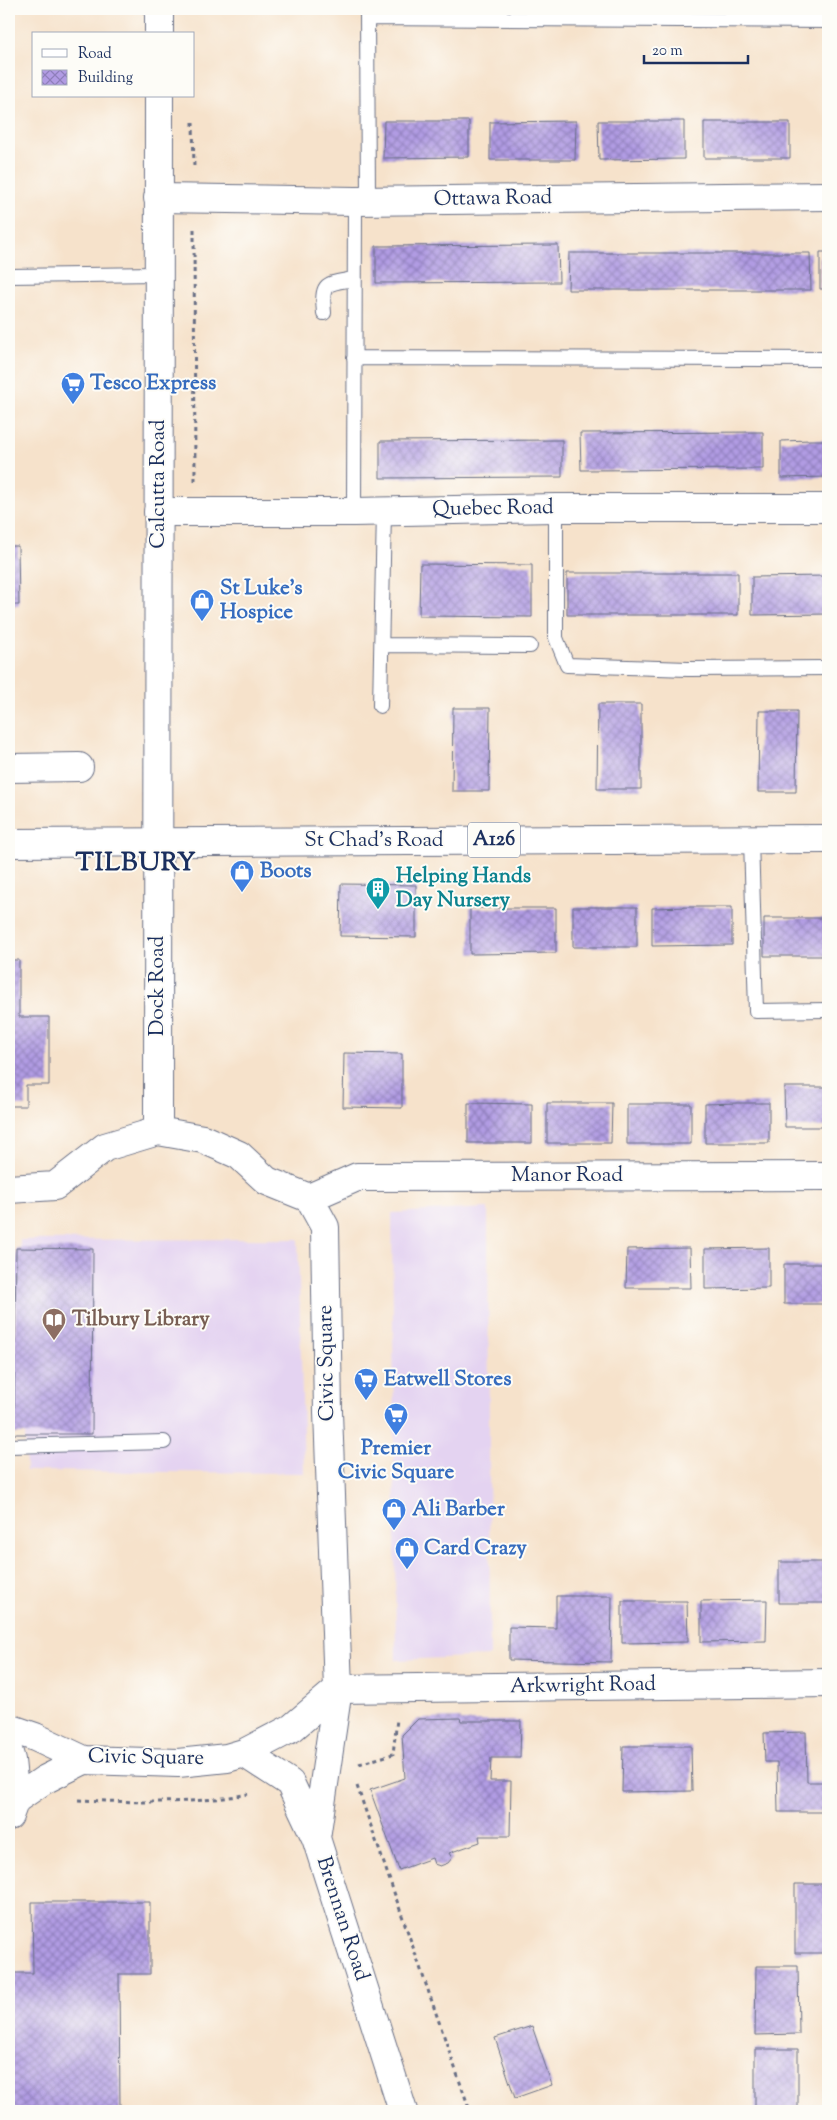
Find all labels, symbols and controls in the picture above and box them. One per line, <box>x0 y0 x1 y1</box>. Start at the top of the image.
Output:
legend <box>32 32 195 98</box>
scale bar <box>644 32 748 64</box>
text: 20 m <box>652 41 683 62</box>
text: Road <box>78 44 112 65</box>
text: Building <box>78 68 133 89</box>
street label: Ottawa Road <box>433 183 553 215</box>
place label: Tesco Express <box>90 369 216 399</box>
supermarket icon: Tesco Express <box>60 371 86 405</box>
street label: Calcutta Road <box>144 419 174 549</box>
street label: Quebec Road <box>432 493 554 525</box>
place label: St Luke's Hospice <box>220 574 303 628</box>
shop icon: St Luke's Hospice <box>189 588 215 622</box>
road number: A126 <box>468 822 520 858</box>
street label: St Chad's Road <box>304 826 444 856</box>
district label: TILBURY <box>76 845 196 882</box>
place label: Boots <box>260 857 312 887</box>
shop icon: Boots <box>229 859 255 893</box>
place label: Helping Hands Day Nursery <box>396 862 531 916</box>
building icon: Helping Hands Day Nursery <box>365 876 391 910</box>
street label: Dock Road <box>143 936 173 1036</box>
street label: Manor Road <box>511 1161 623 1191</box>
street label: Civic Square <box>311 1304 343 1422</box>
place label: Tilbury Library <box>72 1305 210 1335</box>
library icon: Tilbury Library <box>41 1307 67 1341</box>
place label: Eatwell Stores <box>384 1365 511 1395</box>
supermarket icon: Eatwell Stores <box>353 1367 379 1401</box>
supermarket icon: Premier Civic Square <box>383 1402 409 1436</box>
place label: Premier Civic Square <box>338 1434 454 1488</box>
place label: Ali Barber <box>412 1495 505 1525</box>
shop icon: Ali Barber <box>381 1497 407 1531</box>
place label: Card Crazy <box>424 1534 527 1564</box>
shop icon: Card Crazy <box>394 1536 420 1570</box>
street label: Arkwright Road <box>510 1670 656 1702</box>
street label: Civic Square <box>87 1742 205 1774</box>
street label: Brennan Road <box>308 1853 376 1985</box>

